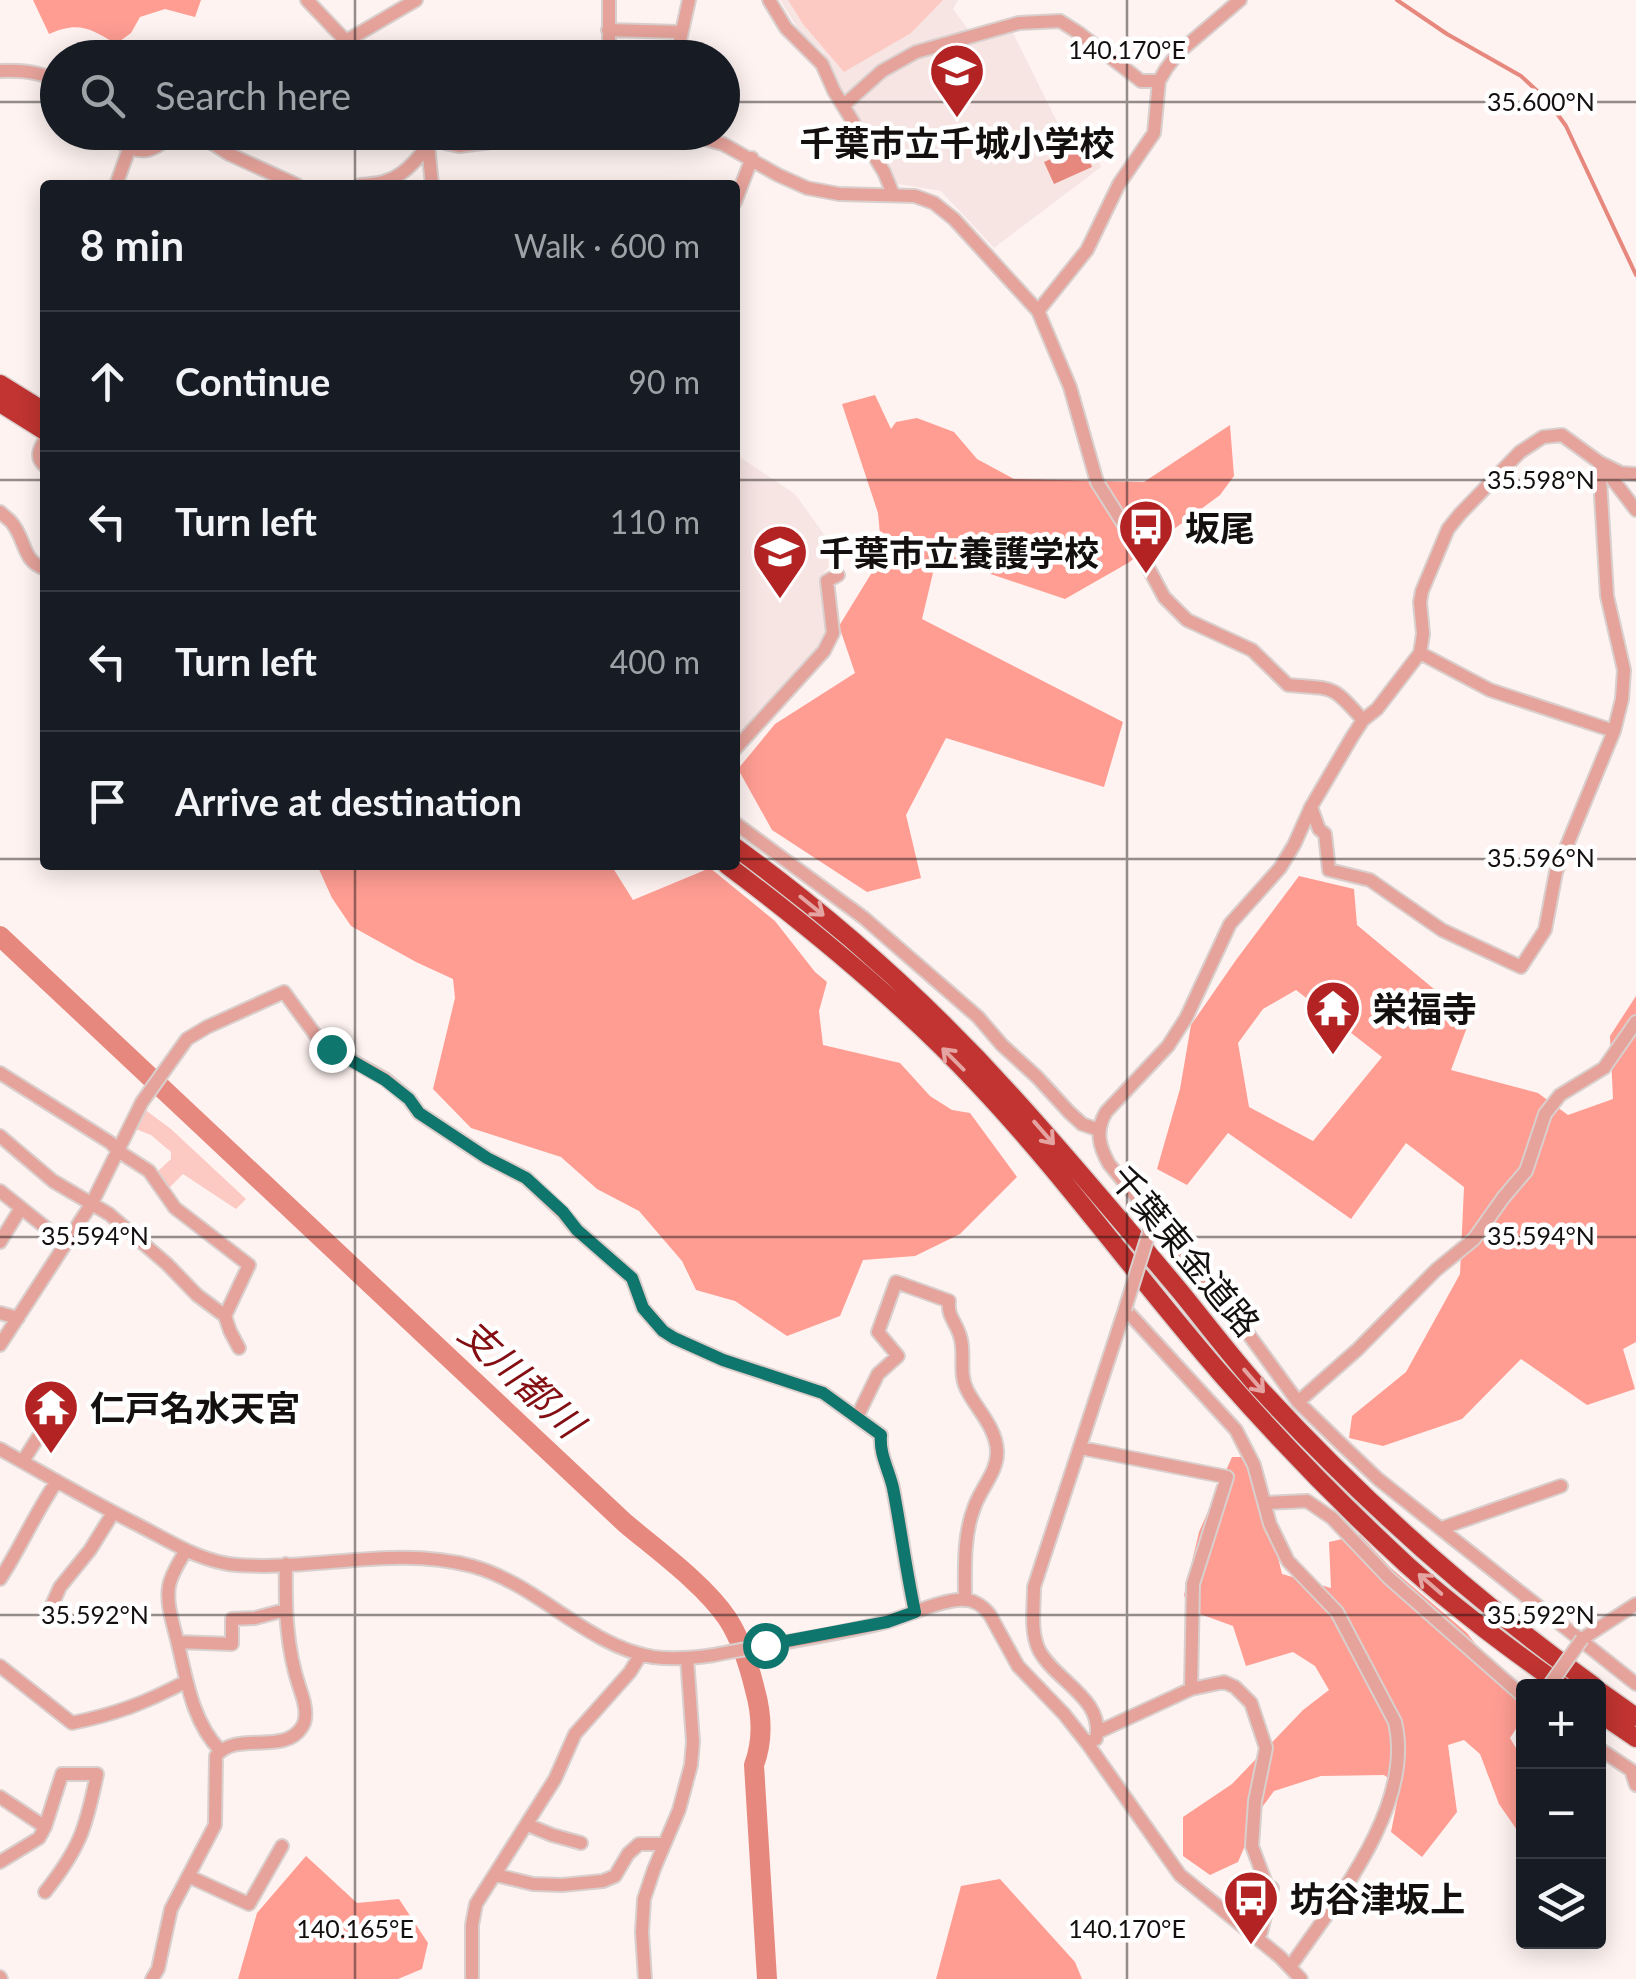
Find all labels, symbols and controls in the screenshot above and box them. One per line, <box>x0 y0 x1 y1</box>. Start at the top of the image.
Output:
text: 140.170°E <box>1068 34 1186 64</box>
search box <box>40 40 740 150</box>
school or university icon: 千葉市立千城小学校 <box>927 41 987 120</box>
icon: search <box>75 68 130 123</box>
text: Search here <box>155 72 351 118</box>
text: 35.600°N <box>1487 86 1595 116</box>
place label: 千葉市立千城小学校 <box>799 121 1115 163</box>
text: 8 min <box>80 220 184 270</box>
text: Walk · 600 m <box>514 226 700 265</box>
icon: ahead <box>80 354 135 409</box>
text: Continue <box>175 358 330 404</box>
text: 90 m <box>628 362 700 401</box>
text: 35.598°N <box>1487 464 1595 494</box>
icon: left <box>80 494 135 549</box>
bus stop icon: 坂尾 <box>1116 497 1176 576</box>
text: Turn left <box>175 498 317 544</box>
text: 110 m <box>610 502 700 541</box>
place label: 坂尾 <box>1185 506 1255 548</box>
school or university icon: 千葉市立養護学校 <box>750 522 810 601</box>
place label: 千葉市立養護学校 <box>819 531 1099 573</box>
icon: left <box>80 634 135 689</box>
text: Turn left <box>175 638 317 684</box>
text: 400 m <box>610 642 700 681</box>
icon: arrive <box>80 774 135 829</box>
text: Arrive at destination <box>175 778 522 824</box>
text: 35.596°N <box>1487 842 1595 872</box>
one-way arrow <box>799 895 825 917</box>
temple icon: 栄福寺 <box>1303 978 1363 1057</box>
place label: 栄福寺 <box>1372 987 1477 1029</box>
route end <box>309 1027 355 1073</box>
one-way arrow <box>942 1047 966 1071</box>
one-way arrow <box>1033 1120 1056 1145</box>
street label: 千葉東金道路 <box>1102 1156 1270 1344</box>
text: 35.594°N <box>41 1220 149 1250</box>
text: 35.594°N <box>1487 1220 1595 1250</box>
water label: 支川都川 <box>451 1308 596 1448</box>
one-way arrow <box>1242 1368 1265 1393</box>
temple icon: 仁戸名水天宮 <box>21 1377 81 1456</box>
place label: 仁戸名水天宮 <box>90 1386 300 1428</box>
one-way arrow <box>1417 1573 1443 1595</box>
text: 35.592°N <box>41 1599 149 1629</box>
text: 35.592°N <box>1487 1599 1595 1629</box>
route start <box>743 1623 789 1669</box>
map controls <box>1516 1679 1606 1949</box>
button: + <box>1516 1679 1606 1769</box>
button: − <box>1516 1769 1606 1859</box>
button: layers <box>1516 1859 1606 1949</box>
bus stop icon: 坊谷津坂上 <box>1221 1868 1281 1947</box>
place label: 坊谷津坂上 <box>1290 1877 1465 1919</box>
text: 140.165°E <box>296 1913 414 1943</box>
text: 140.170°E <box>1068 1913 1186 1943</box>

